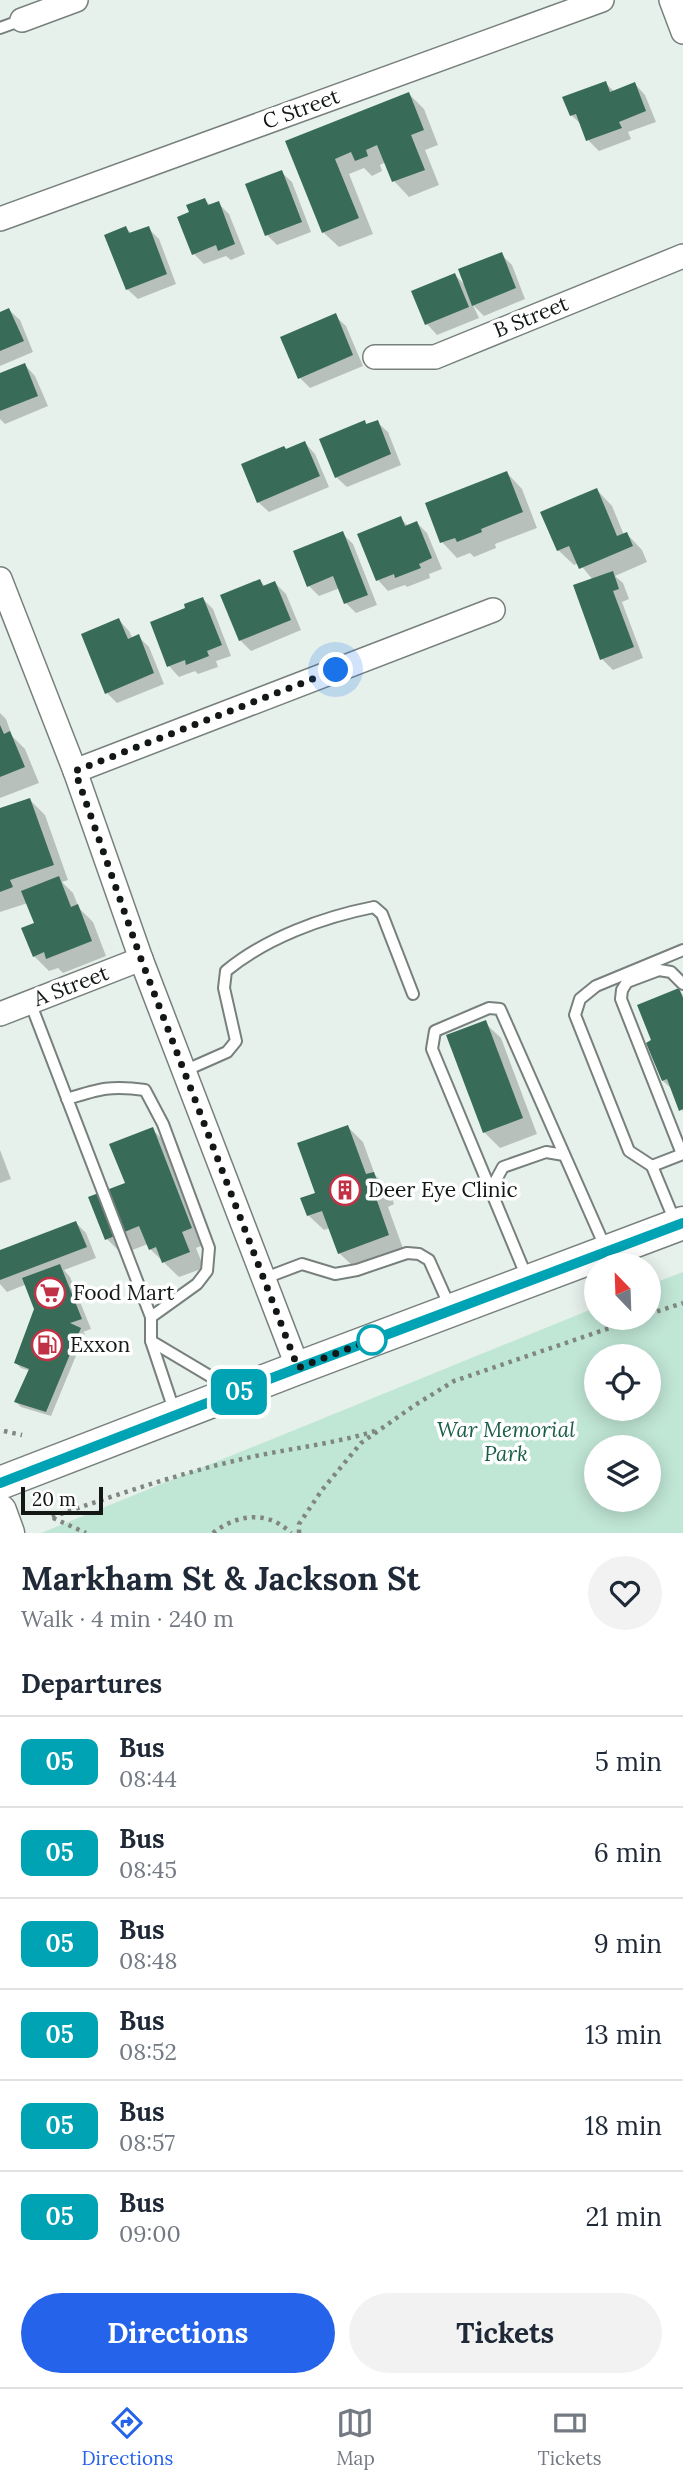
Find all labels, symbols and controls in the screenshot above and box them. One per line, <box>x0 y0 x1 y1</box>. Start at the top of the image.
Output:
street label: C Street <box>259 82 344 135</box>
street label: B Street <box>490 289 573 344</box>
your location <box>318 652 353 687</box>
street label: A Street <box>29 959 113 1013</box>
building icon: Deer Eye Clinic <box>328 1173 362 1207</box>
place label: Deer Eye Clinic <box>368 1176 518 1203</box>
north arrow <box>584 1253 662 1330</box>
map controls <box>584 1253 661 1512</box>
supermarket icon: Food Mart <box>33 1276 67 1310</box>
place label: Food Mart <box>73 1279 175 1306</box>
unlabelled marker <box>357 1325 387 1355</box>
fuel station icon: Exxon <box>30 1328 64 1362</box>
place label: Exxon <box>70 1331 131 1358</box>
button: locate <box>584 1344 661 1421</box>
line badge: 05 <box>208 1369 270 1415</box>
text: 05 <box>225 1376 253 1407</box>
park label: War Memorial Park <box>437 1416 575 1467</box>
button: layers <box>584 1435 661 1512</box>
scale bar <box>21 1484 103 1516</box>
text: 20 m <box>32 1487 76 1511</box>
button: heart <box>588 1556 662 1630</box>
text: Markham St & Jackson St <box>21 1557 420 1599</box>
text: Walk · 4 min · 240 m <box>21 1604 234 1633</box>
text: Departures <box>21 1667 162 1700</box>
text: Bus <box>119 1731 165 1764</box>
text: 5 min <box>595 1745 662 1778</box>
text: 05 <box>45 1746 74 1777</box>
text: 08:44 <box>119 1764 177 1793</box>
text: Bus <box>119 1822 165 1855</box>
text: 6 min <box>594 1836 662 1869</box>
text: 05 <box>45 1837 74 1868</box>
text: 08:45 <box>119 1855 177 1884</box>
text: Bus <box>119 1913 165 1946</box>
text: 9 min <box>594 1927 662 1960</box>
text: 05 <box>45 1928 74 1959</box>
text: 08:48 <box>119 1946 177 1975</box>
text: Bus <box>119 2004 165 2037</box>
text: 13 min <box>585 2018 662 2051</box>
text: 05 <box>45 2019 74 2050</box>
text: 08:52 <box>119 2037 177 2066</box>
text: Bus <box>119 2095 165 2128</box>
text: 18 min <box>585 2109 662 2142</box>
text: 05 <box>45 2110 74 2141</box>
text: 08:57 <box>119 2128 175 2157</box>
text: Bus <box>119 2186 165 2219</box>
text: 21 min <box>585 2200 662 2233</box>
text: 05 <box>45 2201 74 2232</box>
text: 09:00 <box>119 2219 181 2248</box>
button: Directions <box>21 2293 335 2373</box>
button: Tickets <box>349 2293 662 2373</box>
tab: Directions <box>81 2404 173 2470</box>
tab: Map <box>336 2404 375 2470</box>
tab: Tickets <box>538 2404 602 2470</box>

